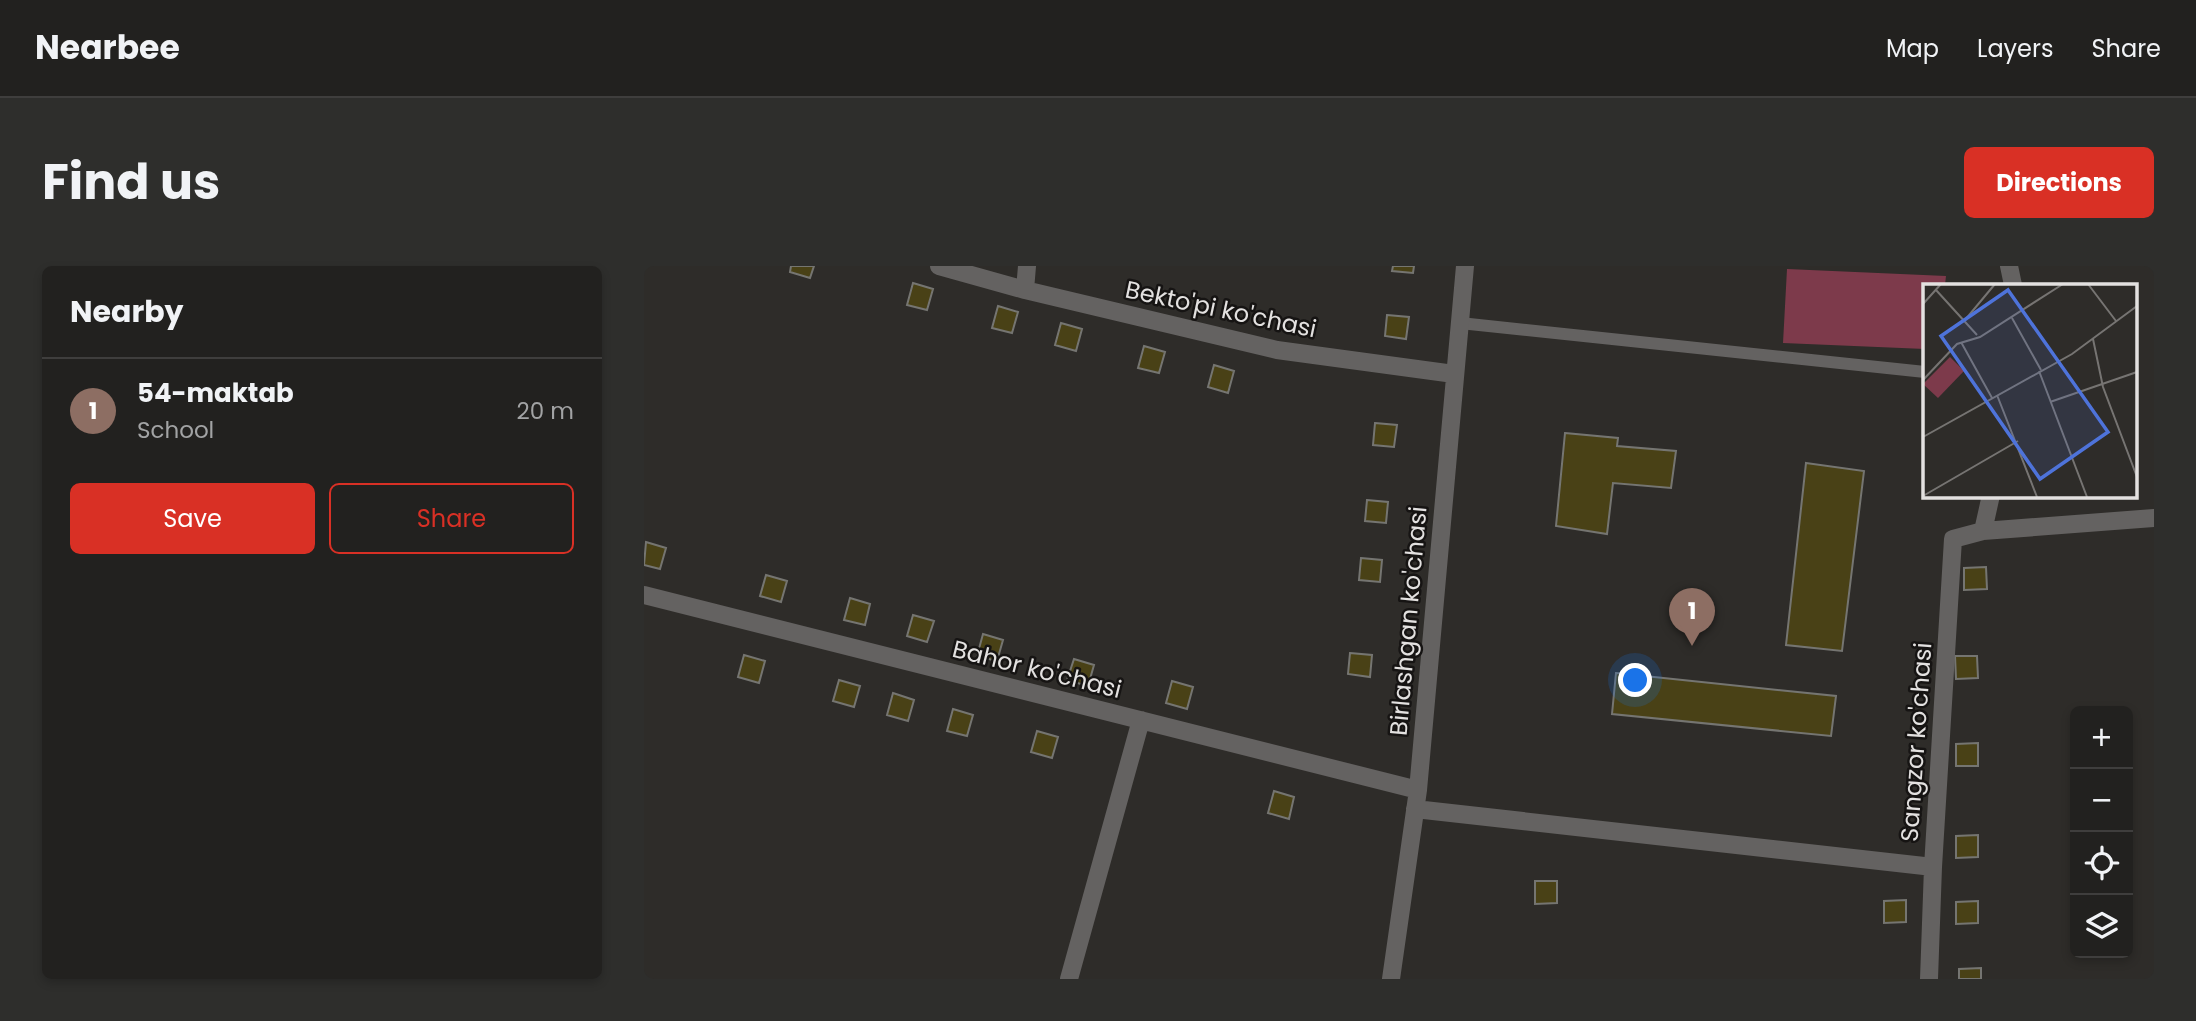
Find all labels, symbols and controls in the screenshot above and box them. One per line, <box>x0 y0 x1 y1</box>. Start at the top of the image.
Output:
text: Nearbee <box>35 24 180 71</box>
text: Map <box>1886 32 1939 65</box>
text: Layers <box>1977 32 2053 65</box>
text: Share <box>2091 32 2161 65</box>
button: Directions <box>1964 147 2154 218</box>
text: Find us <box>42 148 220 216</box>
street label: Bekto'pi ko'chasi <box>1122 273 1320 345</box>
inset map <box>1923 284 2136 497</box>
text: Nearby <box>70 290 184 333</box>
text: 54-maktab <box>137 375 294 411</box>
text: 1 <box>89 395 97 427</box>
text: 20 m <box>516 395 574 427</box>
text: School <box>137 414 214 446</box>
button: Save <box>70 483 315 554</box>
button: Share <box>329 483 574 554</box>
street label: Birlashgan ko'chasi <box>1382 505 1434 737</box>
pin: 1 <box>1669 588 1715 646</box>
street label: Bahor ko'chasi <box>949 632 1125 706</box>
street label: Sangzor ko'chasi <box>1893 641 1939 843</box>
your location <box>1618 663 1652 697</box>
map controls <box>2070 706 2133 958</box>
button: + <box>2070 706 2133 769</box>
button: − <box>2070 769 2133 832</box>
button: locate <box>2070 832 2133 895</box>
button: layers <box>2070 895 2133 958</box>

